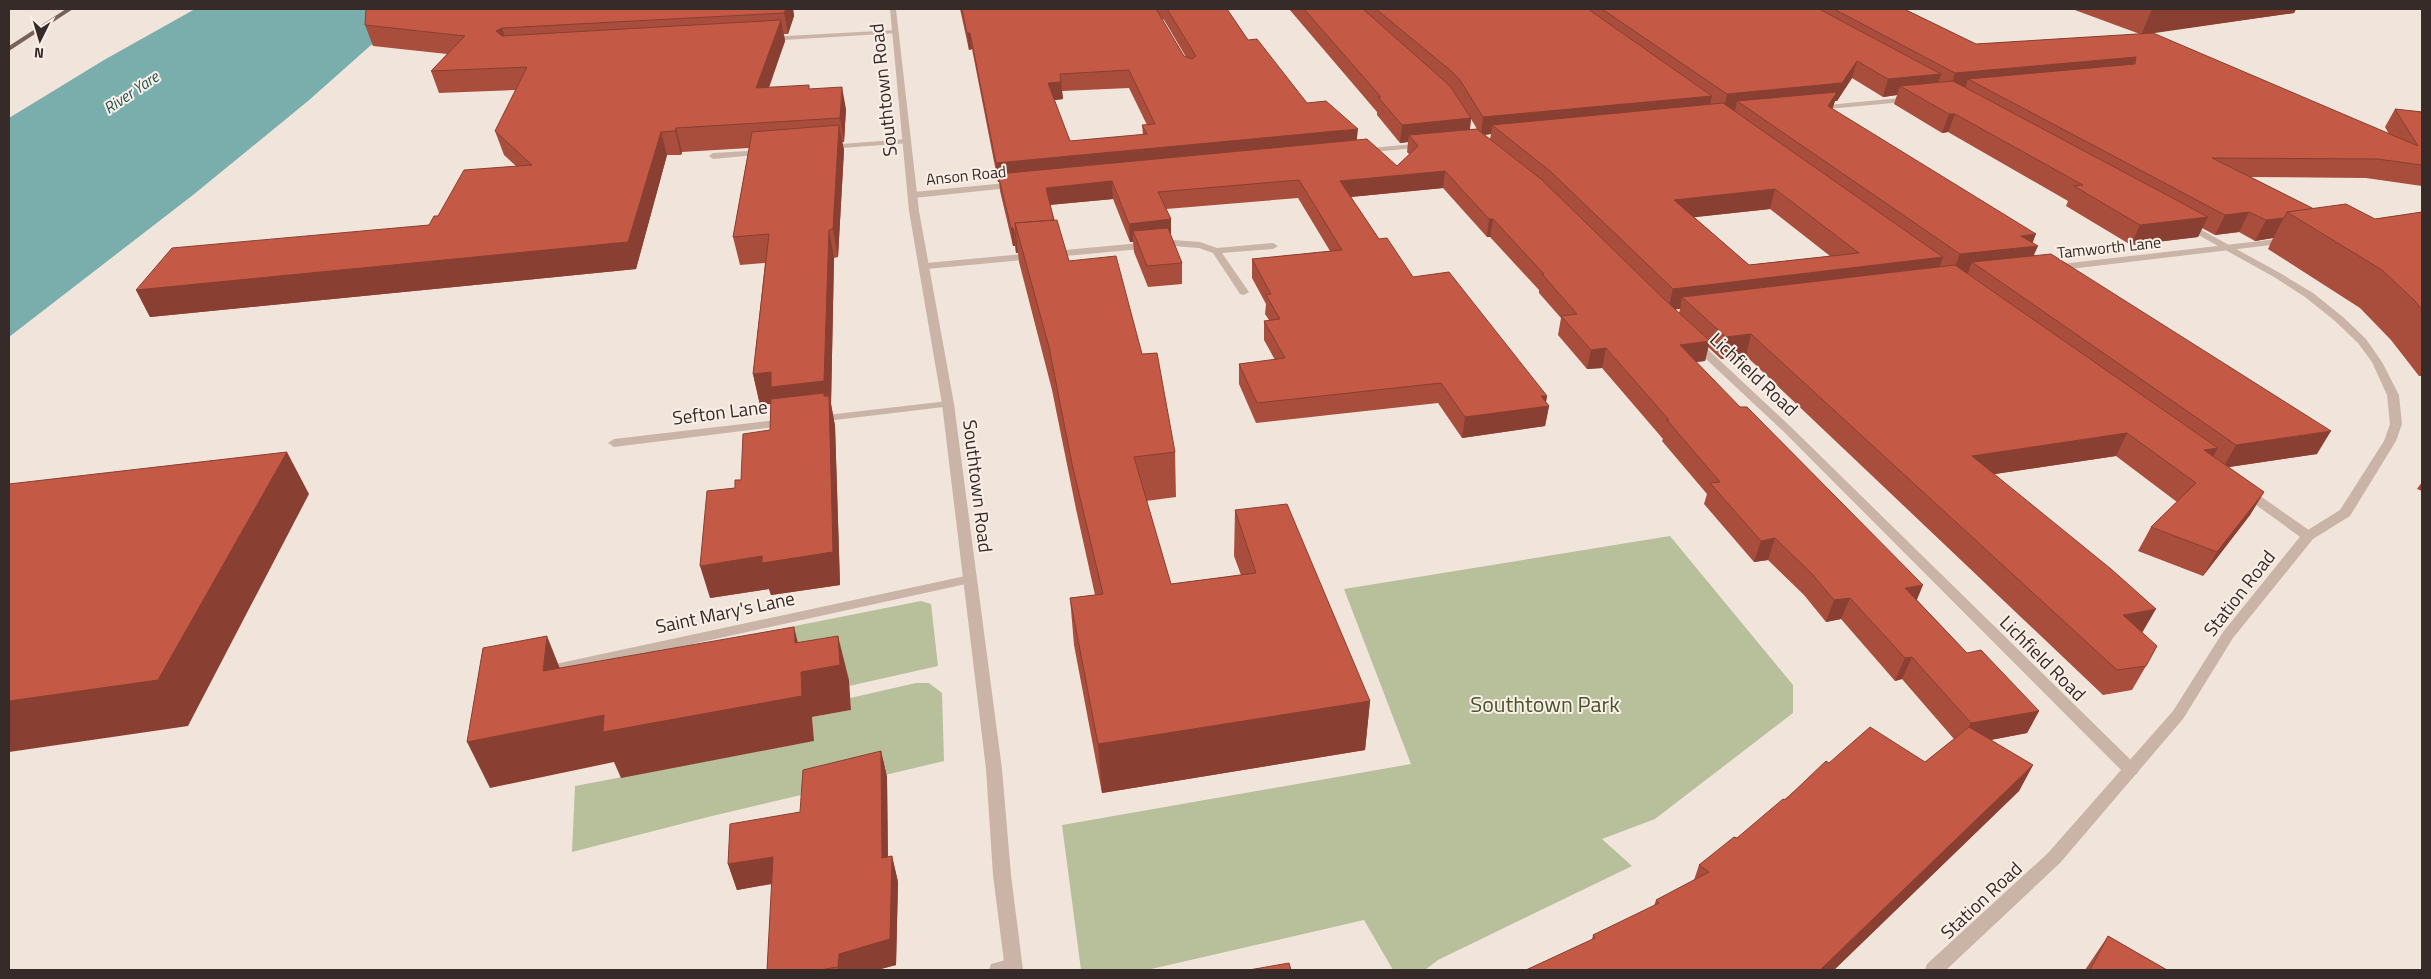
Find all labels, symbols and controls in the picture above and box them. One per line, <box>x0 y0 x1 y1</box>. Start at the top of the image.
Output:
north arrow <box>15 15 65 65</box>
street label: Southtown Road <box>861 22 904 158</box>
text: N <box>33 43 45 64</box>
water label: River Yare <box>98 64 165 119</box>
street label: Anson Road <box>925 159 1007 191</box>
street label: Tamworth Lane <box>2056 230 2162 264</box>
street label: Lichfield Road <box>1704 325 1805 422</box>
street label: Sefton Lane <box>671 391 769 432</box>
street label: Southtown Road <box>956 418 1001 554</box>
street label: Station Road <box>2196 543 2282 642</box>
street label: Saint Mary's Lane <box>653 583 797 640</box>
street label: Lichfield Road <box>1994 608 2093 707</box>
park label: Southtown Park <box>1470 687 1620 721</box>
street label: Station Road <box>1933 854 2028 945</box>

